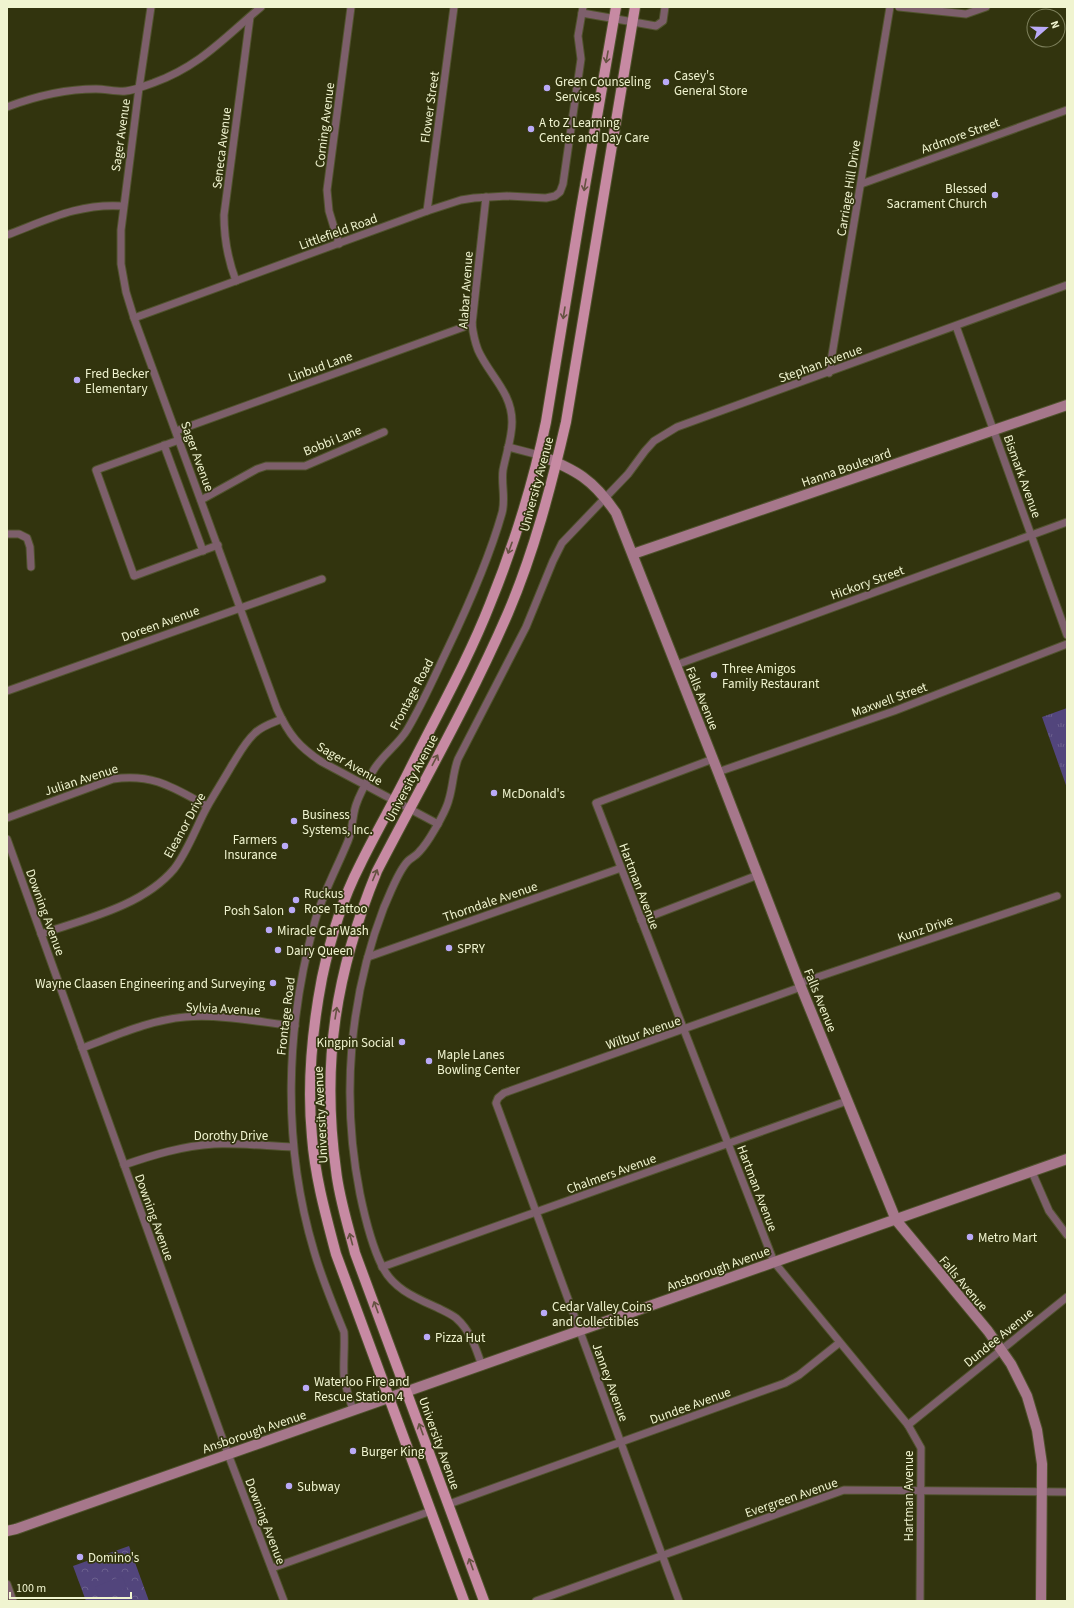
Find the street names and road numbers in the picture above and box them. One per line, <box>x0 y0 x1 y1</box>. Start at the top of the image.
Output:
street label: Flower Street <box>416 70 444 144</box>
street label: Corning Avenue <box>311 82 339 169</box>
street label: Sager Avenue <box>107 97 135 173</box>
street label: Seneca Avenue <box>208 106 236 190</box>
street label: Ardmore Street <box>919 113 1003 159</box>
street label: Carriage Hill Drive <box>832 139 865 238</box>
street label: Littlefield Road <box>297 209 380 254</box>
street label: Alabar Avenue <box>454 251 478 329</box>
street label: Stephan Avenue <box>776 340 865 387</box>
street label: Linbud Lane <box>286 347 355 387</box>
street label: Sager Avenue <box>176 419 218 494</box>
street label: Bobbi Lane <box>301 421 364 461</box>
street label: Bismark Avenue <box>999 432 1045 520</box>
street label: University Avenue <box>516 435 558 534</box>
street label: Hanna Boulevard <box>799 444 894 492</box>
street label: Hickory Street <box>828 561 907 605</box>
street label: Doreen Avenue <box>119 601 202 646</box>
street label: Frontage Road <box>385 655 438 733</box>
street label: Falls Avenue <box>681 664 723 733</box>
street label: Maxwell Street <box>849 678 930 722</box>
street label: University Avenue <box>381 731 443 826</box>
street label: Sager Avenue <box>313 738 386 790</box>
street label: Julian Avenue <box>42 760 120 800</box>
street label: Eleanor Drive <box>159 789 210 862</box>
street label: Hartman Avenue <box>614 841 664 932</box>
street label: Downing Avenue <box>21 867 69 958</box>
street label: Thorndale Avenue <box>441 877 540 927</box>
street label: Kunz Drive <box>895 911 956 947</box>
street label: Falls Avenue <box>799 966 841 1035</box>
street label: Frontage Road <box>272 976 300 1056</box>
street label: Sylvia Avenue <box>185 998 261 1020</box>
street label: Wilbur Avenue <box>603 1012 683 1054</box>
street label: University Avenue <box>309 1066 333 1164</box>
street label: Dorothy Drive <box>194 1127 268 1145</box>
street label: Hartman Avenue <box>732 1143 782 1234</box>
street label: Chalmers Avenue <box>564 1149 659 1199</box>
street label: Downing Avenue <box>130 1172 178 1263</box>
street label: Ansborough Avenue <box>664 1242 772 1296</box>
street label: Falls Avenue <box>935 1252 992 1315</box>
street label: Dundee Avenue <box>960 1304 1037 1372</box>
street label: Janney Avenue <box>588 1341 633 1424</box>
street label: Dundee Avenue <box>647 1383 733 1429</box>
street label: University Avenue <box>414 1394 464 1492</box>
street label: Ansborough Avenue <box>200 1406 309 1458</box>
street label: Hartman Avenue <box>900 1450 918 1542</box>
street label: Evergreen Avenue <box>742 1474 840 1522</box>
street label: Downing Avenue <box>240 1476 290 1567</box>

